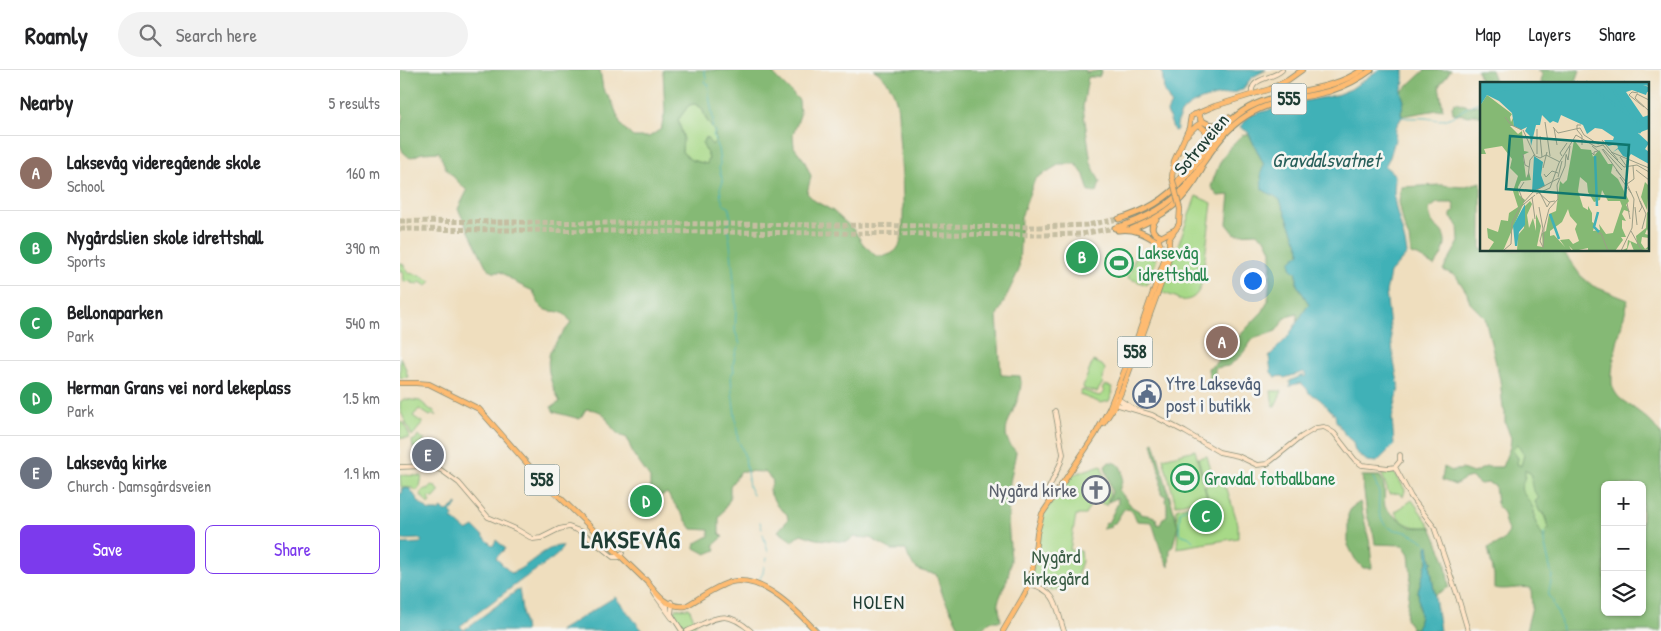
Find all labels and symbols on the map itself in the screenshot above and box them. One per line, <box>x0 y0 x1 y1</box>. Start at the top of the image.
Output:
inset map <box>1480 82 1648 251</box>
road number: 555 <box>1272 83 1306 114</box>
street label: Sotraveien <box>1167 108 1235 180</box>
water label: Gravdalsvatnet <box>1272 146 1383 173</box>
pin: B <box>1066 238 1098 276</box>
place label: Laksevåg idrettshall <box>1138 239 1209 287</box>
sports icon: Laksevåg idrettshall <box>1104 248 1134 278</box>
your location <box>1240 268 1266 294</box>
pin: A <box>1206 323 1238 361</box>
road number: 558 <box>1118 336 1152 368</box>
place label: Ytre Laksevåg post i butikk <box>1166 370 1261 418</box>
public building icon: Ytre Laksevåg post i butikk <box>1132 379 1162 409</box>
pin: E <box>412 436 444 474</box>
sports icon: Gravdal fotballbane <box>1170 463 1200 493</box>
road number: 558 <box>524 464 560 496</box>
place label: Gravdal fotballbane <box>1204 465 1336 491</box>
church icon: Nygård kirke <box>1081 475 1111 505</box>
place label: Nygård kirke <box>989 477 1077 503</box>
pin: D <box>630 482 662 520</box>
pin: C <box>1190 497 1222 535</box>
district label: LAKSEVÅG <box>581 523 681 555</box>
park label: Nygård kirkegård <box>1023 543 1089 591</box>
district label: HOLEN <box>853 588 905 615</box>

